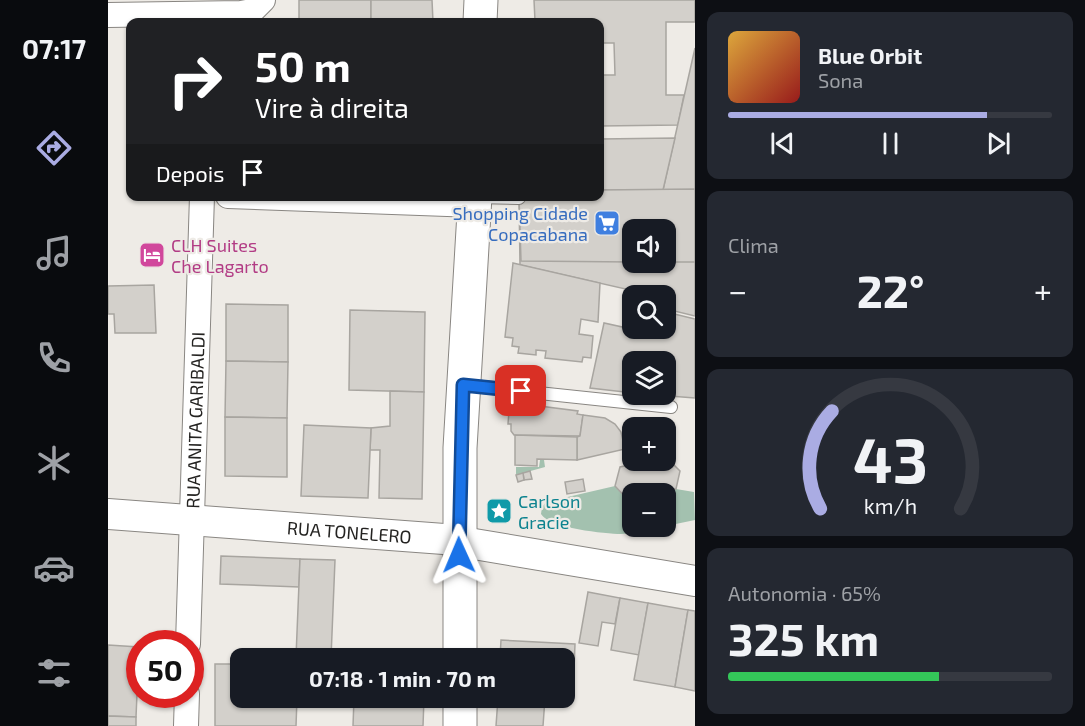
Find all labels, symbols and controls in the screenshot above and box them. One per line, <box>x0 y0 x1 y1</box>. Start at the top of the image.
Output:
text: 07:17 <box>22 32 86 64</box>
text: 50 m <box>255 40 351 90</box>
icon: right <box>156 42 234 120</box>
text: Blue Orbit <box>818 42 922 68</box>
text: Sona <box>818 68 863 92</box>
text: Vire à direita <box>255 91 409 123</box>
icon: directions <box>33 127 75 169</box>
icon: previous <box>766 127 799 160</box>
icon: pause <box>874 127 907 160</box>
icon: next <box>982 127 1015 160</box>
icon: arrive <box>236 156 269 189</box>
text: Depois <box>156 160 224 186</box>
place label: Shopping Cidade Copacabana <box>452 202 588 245</box>
supermarket icon: Shopping Cidade Copacabana <box>592 208 622 238</box>
map controls <box>622 219 676 537</box>
button: sound <box>622 219 676 273</box>
icon: music <box>33 232 75 274</box>
text: Clima <box>728 233 779 257</box>
place label: CLH Suites Che Lagarto <box>171 234 269 277</box>
hotel icon: CLH Suites Che Lagarto <box>137 240 167 270</box>
text: 22° <box>857 263 924 317</box>
text: − <box>728 270 747 310</box>
text: + <box>1034 270 1052 310</box>
button: search <box>622 285 676 339</box>
street label: RUA ANITA GARIBALDI <box>181 331 209 509</box>
icon: phone <box>33 337 75 379</box>
button: layers <box>622 351 676 405</box>
pin <box>495 365 546 416</box>
icon: arrive <box>504 374 537 407</box>
button: + <box>622 417 676 471</box>
text: 43 <box>852 421 928 496</box>
icon: climate <box>33 442 75 484</box>
button: − <box>622 483 676 537</box>
place label: Carlson Gracie <box>518 490 581 533</box>
text: km/h <box>863 494 917 519</box>
place icon: Carlson Gracie <box>484 496 514 526</box>
street label: RUA TONELERO <box>286 516 412 548</box>
position arrow <box>427 523 491 587</box>
icon: car <box>33 547 75 589</box>
text: Autonomia · 65% <box>728 581 881 605</box>
text: 325 km <box>728 611 879 665</box>
speed limit sign: 50 <box>126 630 204 708</box>
icon: filters <box>33 652 75 694</box>
text: 07:18 · 1 min · 70 m <box>309 665 496 691</box>

